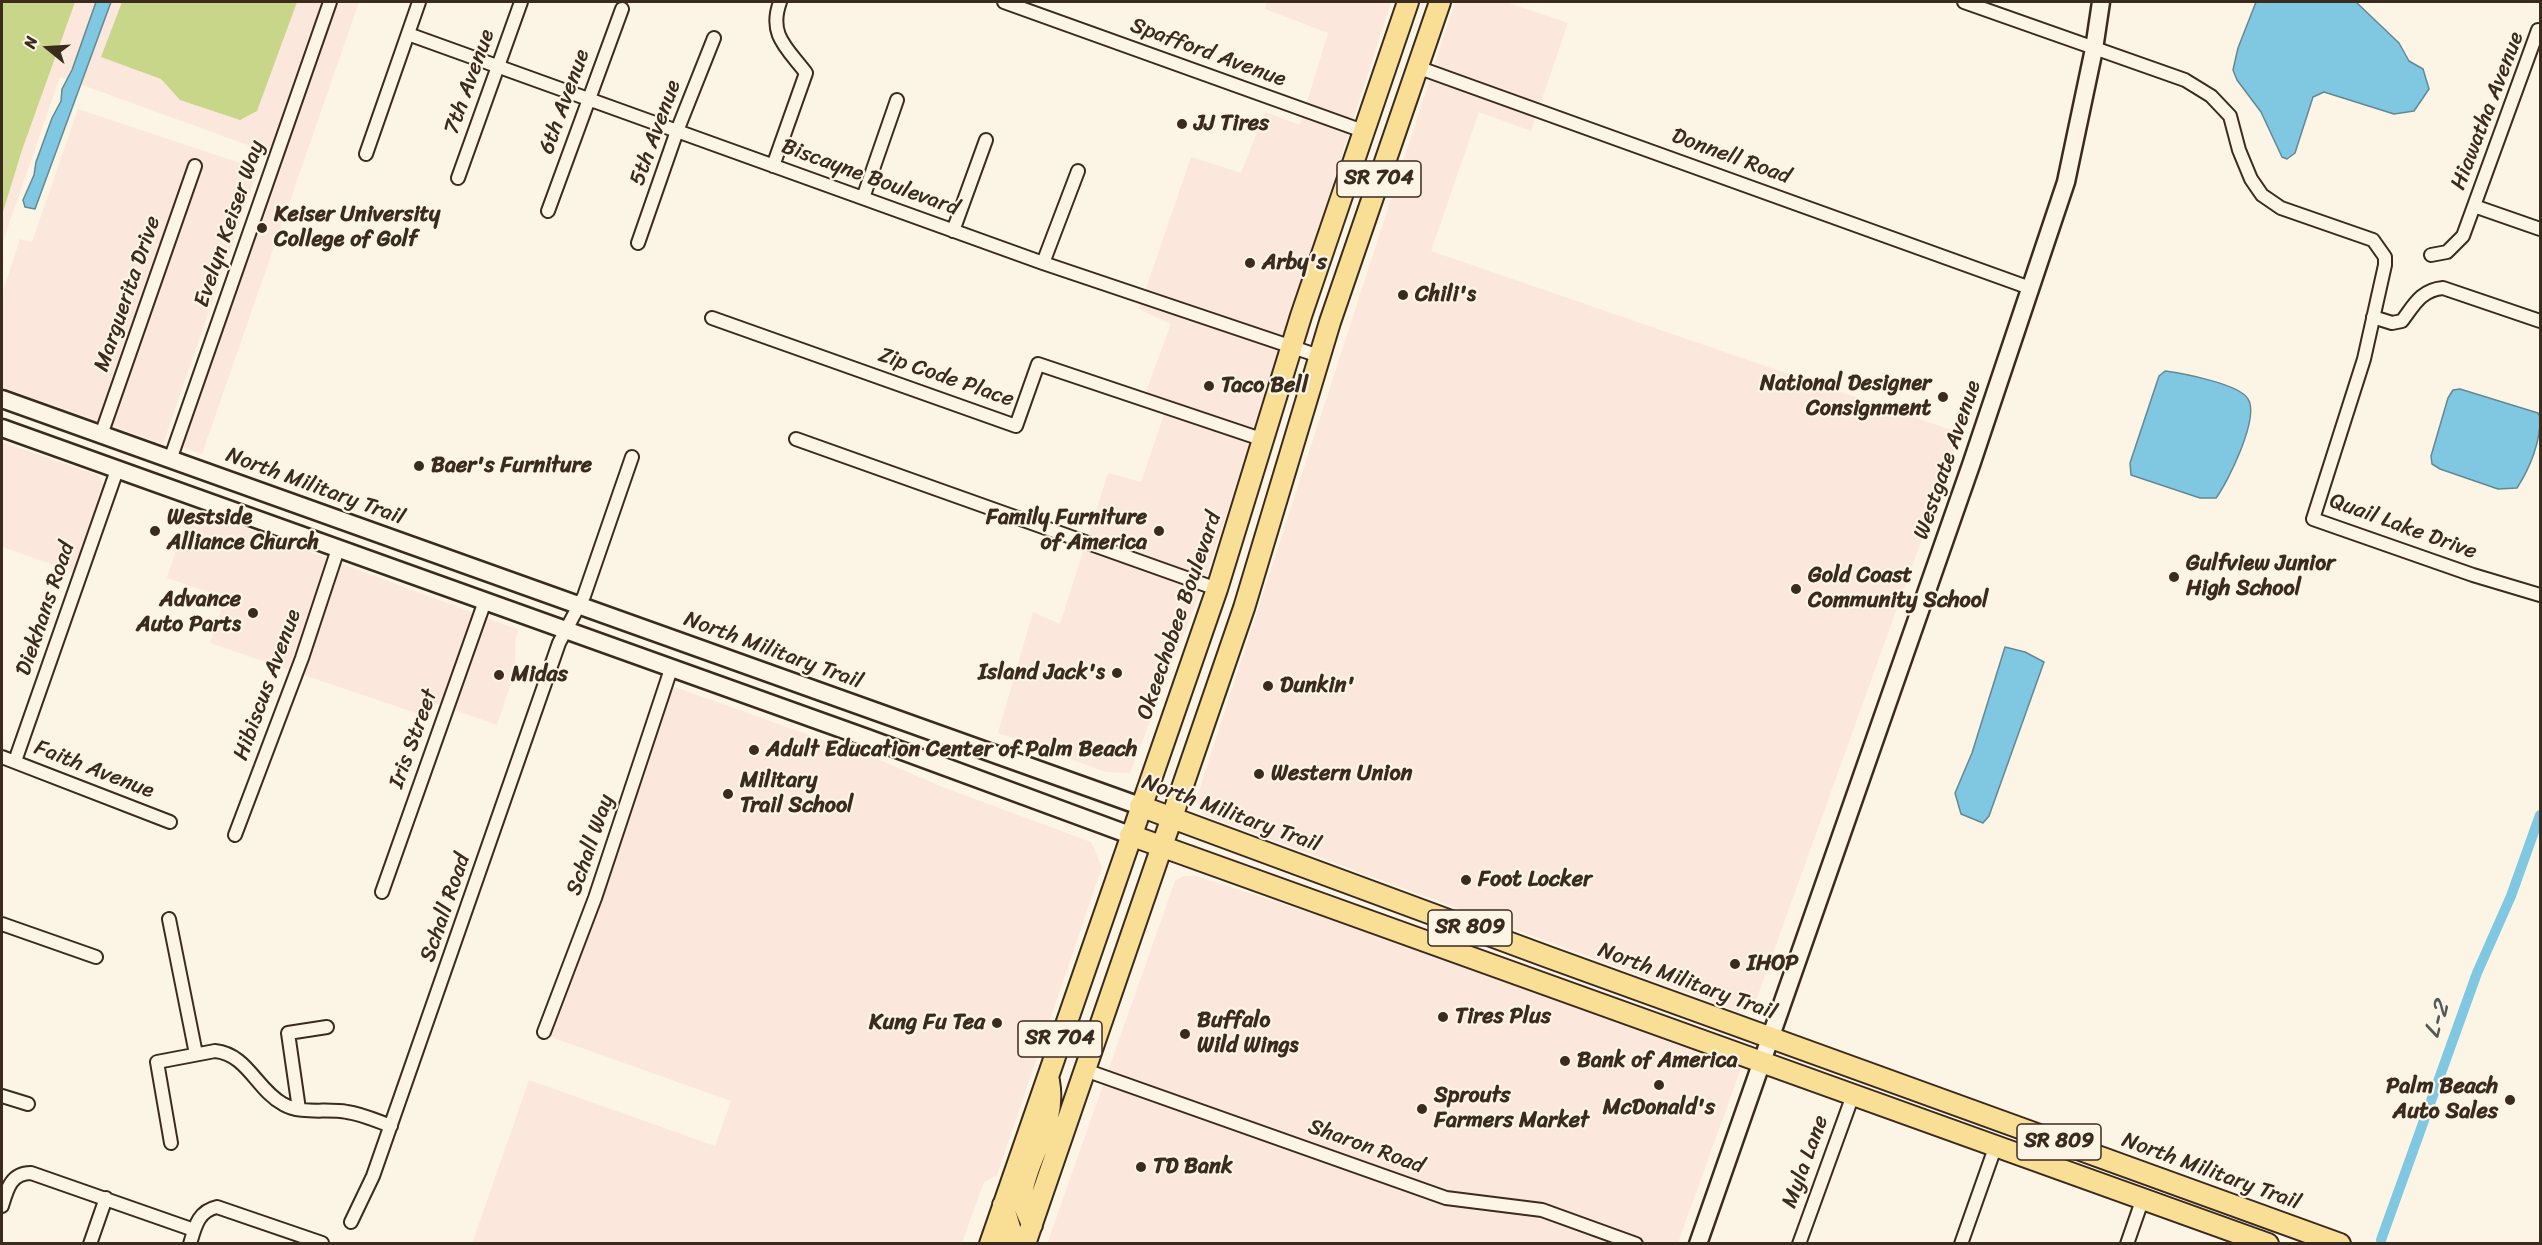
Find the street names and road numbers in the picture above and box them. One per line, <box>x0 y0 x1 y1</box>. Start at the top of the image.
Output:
street label: Spafford Avenue <box>1127 13 1289 93</box>
street label: 7th Avenue <box>439 26 501 138</box>
street label: Hiawatha Avenue <box>2446 28 2530 194</box>
street label: 6th Avenue <box>534 46 596 158</box>
street label: 5th Avenue <box>625 77 687 189</box>
street label: Donnell Road <box>1668 123 1794 191</box>
street label: Biscayne Boulevard <box>778 134 962 222</box>
street label: Evelyn Keiser Way <box>189 137 271 311</box>
road number: SR 704 <box>1337 161 1421 197</box>
street label: Marguerita Drive <box>89 213 167 375</box>
street label: Zip Code Place <box>875 342 1017 414</box>
street label: Westgate Avenue <box>1908 377 1988 543</box>
street label: North Military Trail <box>222 442 408 532</box>
street label: Quail Lake Drive <box>2326 488 2480 566</box>
street label: Okeechobee Boulevard <box>1132 509 1228 723</box>
street label: Diekhans Road <box>11 539 81 679</box>
street label: Hibiscus Avenue <box>228 606 308 764</box>
street label: North Military Trail <box>680 606 866 696</box>
street label: Iris Street <box>384 686 444 792</box>
street label: Faith Avenue <box>30 735 158 805</box>
street label: North Military Trail <box>1138 769 1324 859</box>
street label: Schall Way <box>561 791 621 899</box>
street label: Schall Road <box>415 850 477 966</box>
road number: SR 809 <box>1428 910 1512 946</box>
street label: North Military Trail <box>1594 937 1780 1027</box>
road number: SR 704 <box>1018 1021 1102 1057</box>
street label: Myla Lane <box>1777 1112 1835 1212</box>
street label: Sharon Road <box>1304 1114 1428 1180</box>
road number: SR 809 <box>2017 1124 2101 1160</box>
street label: North Military Trail <box>2118 1127 2304 1217</box>

